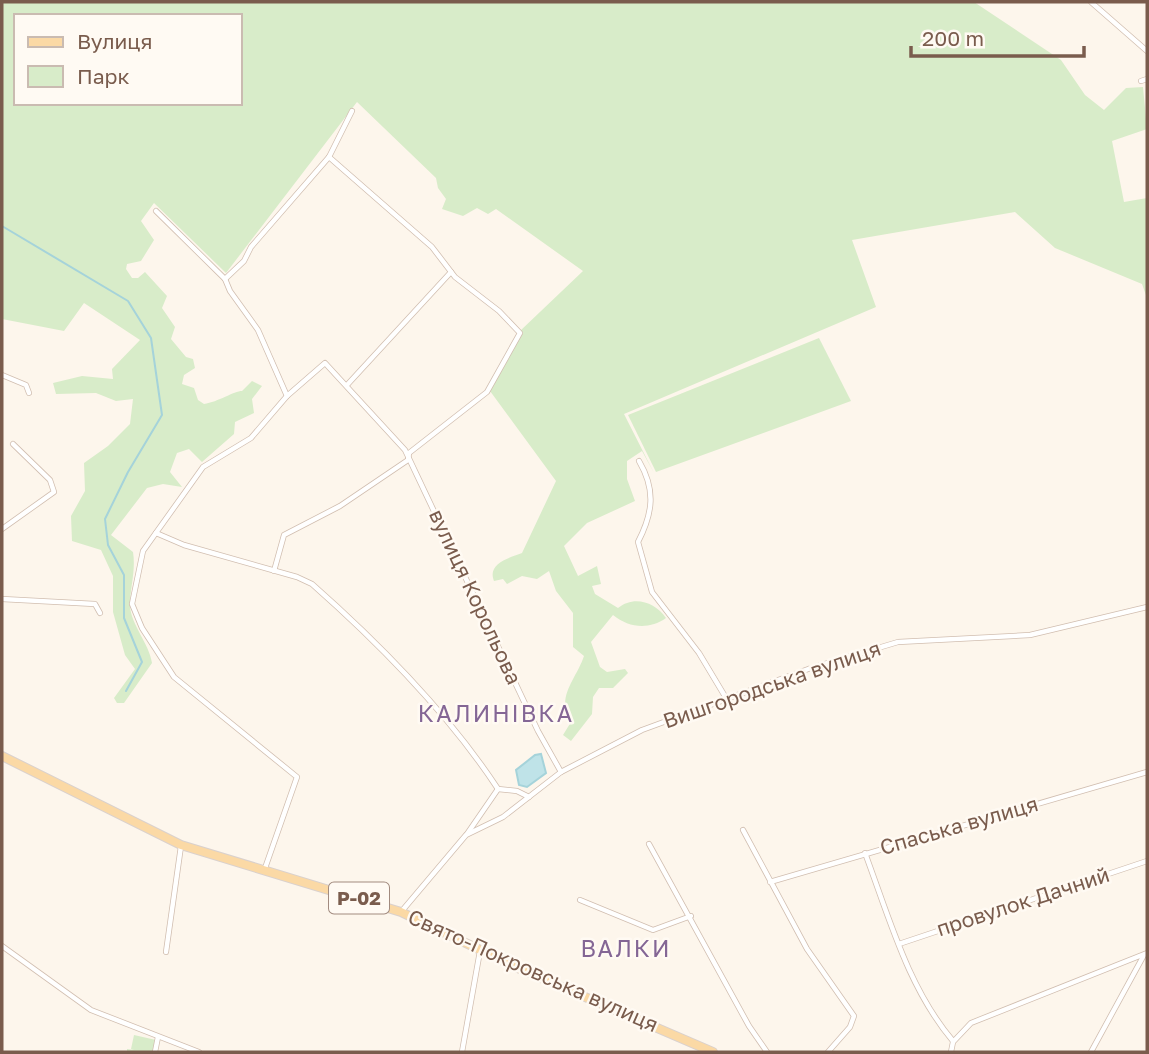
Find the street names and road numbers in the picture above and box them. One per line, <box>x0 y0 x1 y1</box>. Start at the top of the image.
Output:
street label: вулиця Корольова <box>424 505 528 688</box>
street label: Вишгородська вулиця <box>659 635 884 734</box>
street label: Спаська вулиця <box>877 790 1041 860</box>
street label: провулок Дачний <box>933 861 1112 941</box>
road number: Р-02 <box>329 882 389 914</box>
street label: Свято-Покровська вулиця <box>404 903 663 1037</box>

